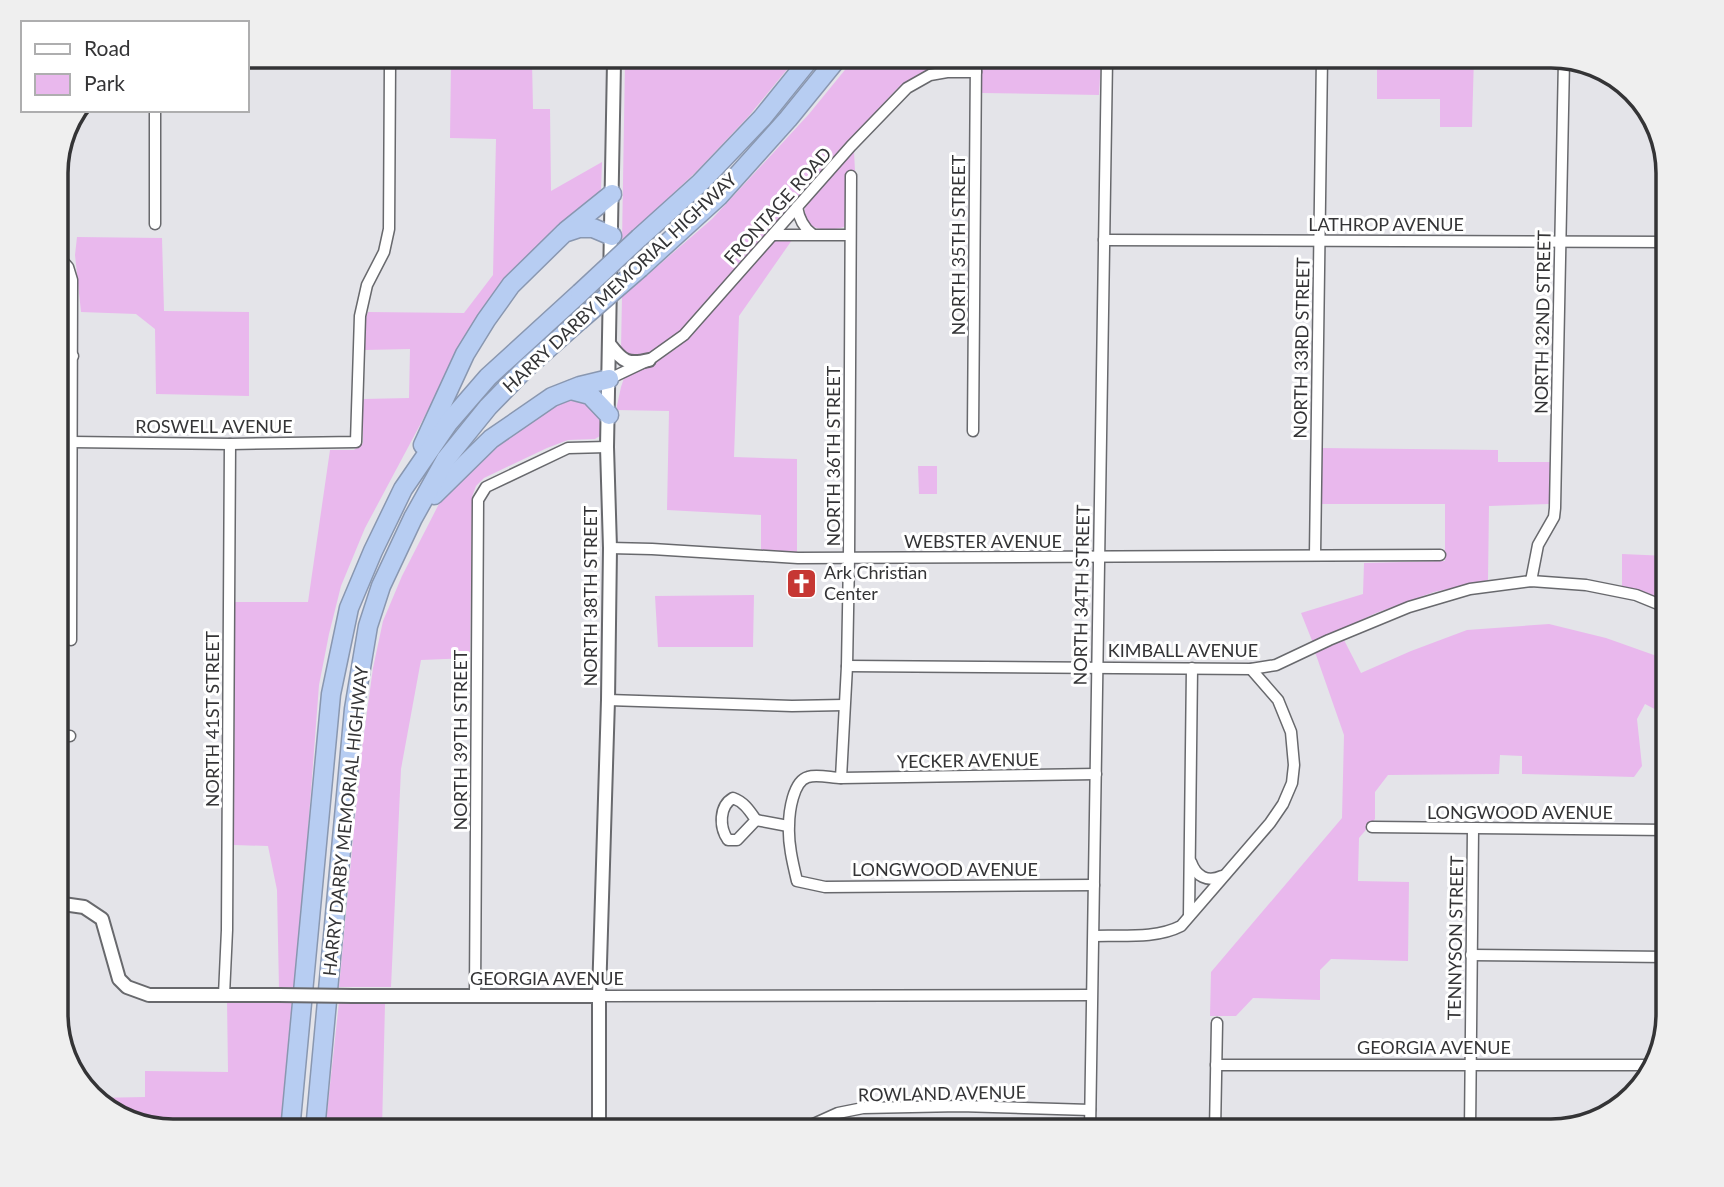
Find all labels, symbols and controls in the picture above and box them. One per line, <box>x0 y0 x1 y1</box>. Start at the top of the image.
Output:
legend <box>21 21 248 112</box>
text: Road <box>84 35 131 60</box>
text: Park <box>84 70 125 95</box>
street label: FRONTAGE ROAD <box>719 142 836 268</box>
street label: NORTH 35TH STREET <box>947 154 969 335</box>
street label: HARRY DARBY MEMORIAL HIGHWAY <box>498 167 741 397</box>
street label: LATHROP AVENUE <box>1308 213 1464 235</box>
street label: NORTH 32ND STREET <box>1529 229 1555 414</box>
street label: NORTH 33RD STREET <box>1288 257 1314 439</box>
street label: NORTH 36TH STREET <box>822 365 844 546</box>
street label: ROSWELL AVENUE <box>135 415 293 437</box>
street label: NORTH 34TH STREET <box>1068 504 1094 686</box>
street label: NORTH 38TH STREET <box>579 505 601 686</box>
street label: WEBSTER AVENUE <box>904 530 1062 552</box>
place label: Ark Christian Center <box>824 561 927 604</box>
church icon: Ark Christian Center <box>784 566 818 600</box>
street label: NORTH 41ST STREET <box>201 630 223 807</box>
street label: KIMBALL AVENUE <box>1108 639 1258 661</box>
street label: NORTH 39TH STREET <box>449 649 471 830</box>
street label: HARRY DARBY MEMORIAL HIGHWAY <box>318 664 372 977</box>
street label: YECKER AVENUE <box>897 748 1039 772</box>
street label: LONGWOOD AVENUE <box>1427 801 1613 823</box>
street label: TENNYSON STREET <box>1443 855 1467 1021</box>
street label: LONGWOOD AVENUE <box>852 858 1038 880</box>
street label: GEORGIA AVENUE <box>470 967 624 989</box>
street label: GEORGIA AVENUE <box>1357 1036 1511 1058</box>
street label: ROWLAND AVENUE <box>858 1081 1026 1105</box>

